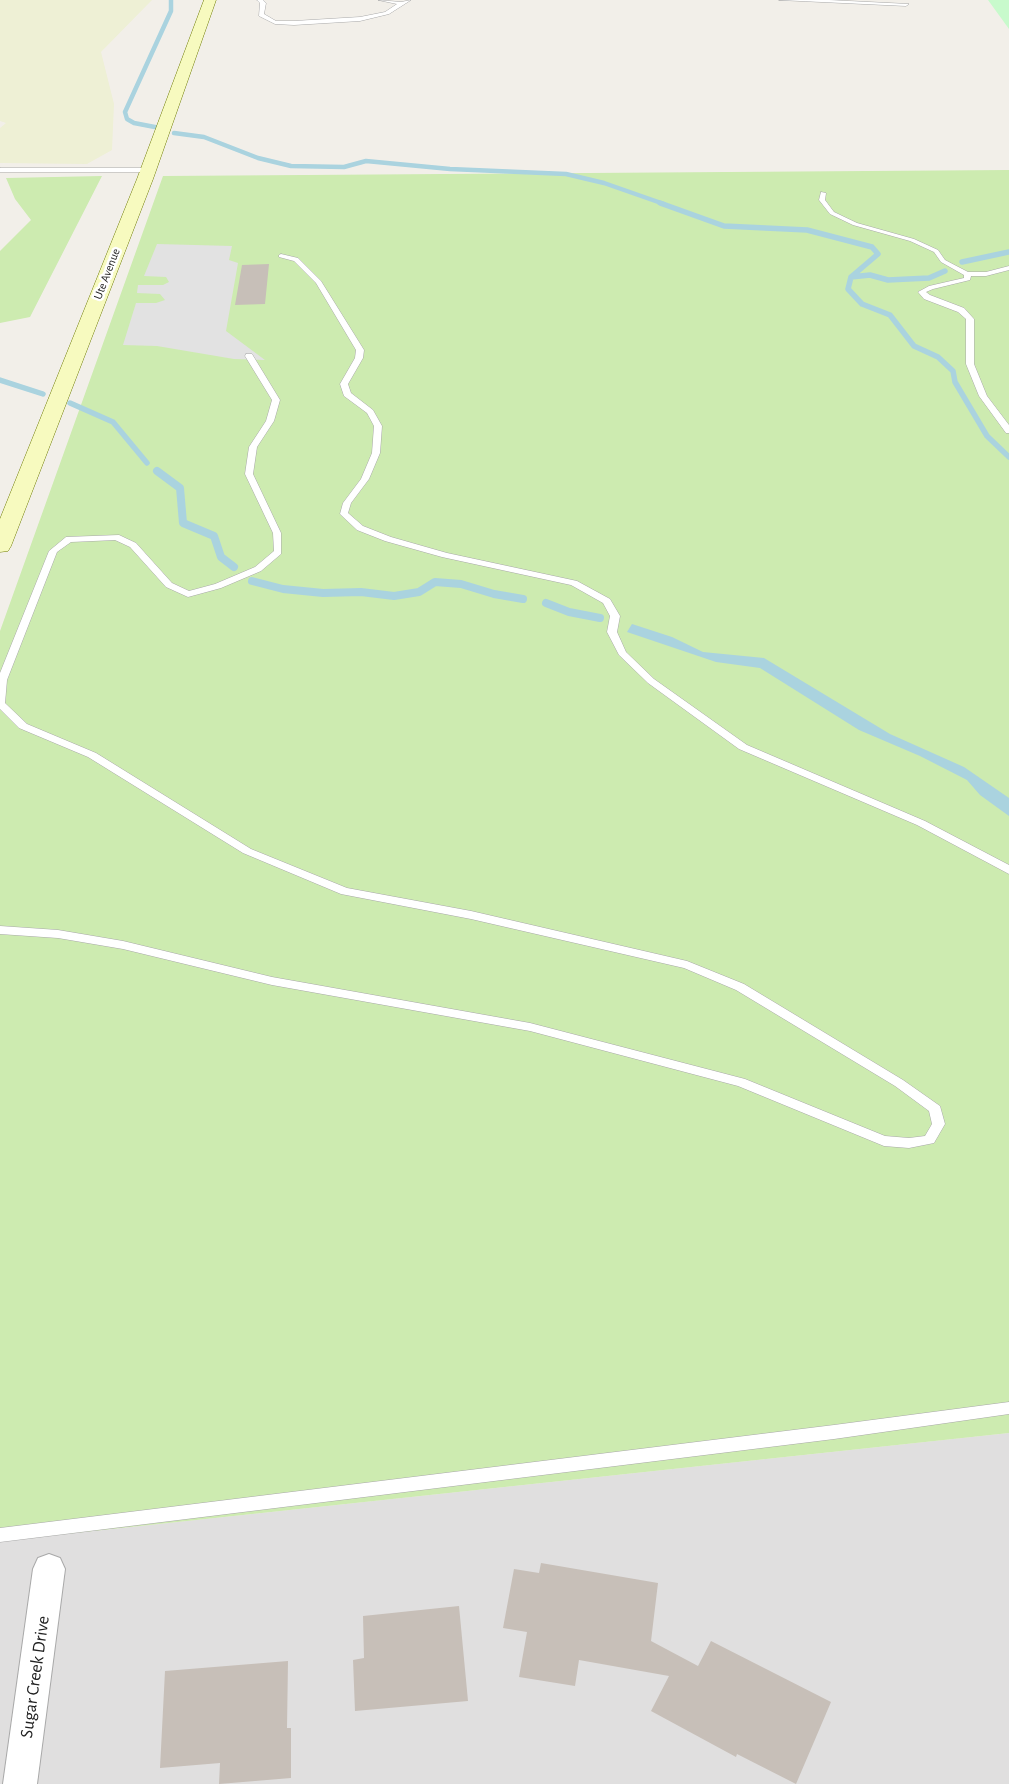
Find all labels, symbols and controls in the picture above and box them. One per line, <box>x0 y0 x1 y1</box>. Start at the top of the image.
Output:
street label: Ute Avenue <box>91 246 123 302</box>
street label: Sugar Creek Drive <box>16 1615 54 1739</box>

